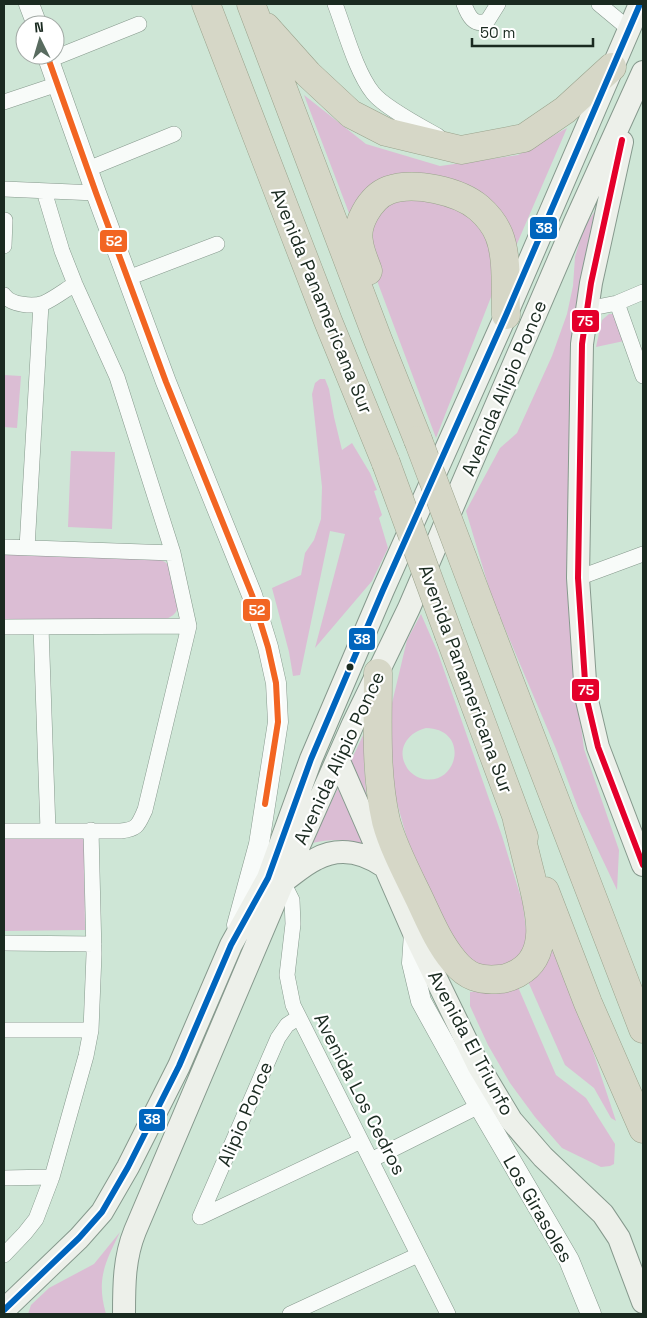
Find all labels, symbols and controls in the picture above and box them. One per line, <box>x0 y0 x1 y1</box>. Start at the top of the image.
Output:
north arrow <box>15 15 65 65</box>
scale bar <box>472 15 593 47</box>
text: N <box>33 18 44 36</box>
text: 50 m <box>480 23 515 42</box>
street label: Avenida Panamericana Sur <box>265 184 379 418</box>
line badge: 38 <box>529 216 558 240</box>
text: 38 <box>536 219 553 237</box>
line badge: 52 <box>99 229 128 253</box>
text: 52 <box>106 232 122 250</box>
street label: Avenida Alipio Ponce <box>456 296 552 480</box>
line badge: 75 <box>571 309 600 333</box>
text: 75 <box>577 312 593 330</box>
street label: Avenida Panamericana Sur <box>413 561 519 797</box>
line badge: 52 <box>242 598 271 622</box>
text: 52 <box>249 601 265 619</box>
line badge: 38 <box>348 627 376 651</box>
text: 38 <box>354 630 371 648</box>
unlabelled marker <box>345 662 355 672</box>
street label: Avenida Alipio Ponce <box>288 667 390 849</box>
line badge: 75 <box>571 678 600 702</box>
text: 75 <box>578 681 594 699</box>
street label: Avenida El Triunfo <box>422 966 520 1120</box>
street label: Avenida Los Cedros <box>308 1009 412 1179</box>
street label: Alipio Ponce <box>212 1058 278 1170</box>
line badge: 38 <box>138 1108 166 1132</box>
text: 38 <box>144 1110 161 1128</box>
street label: Los Girasoles <box>497 1151 579 1267</box>

